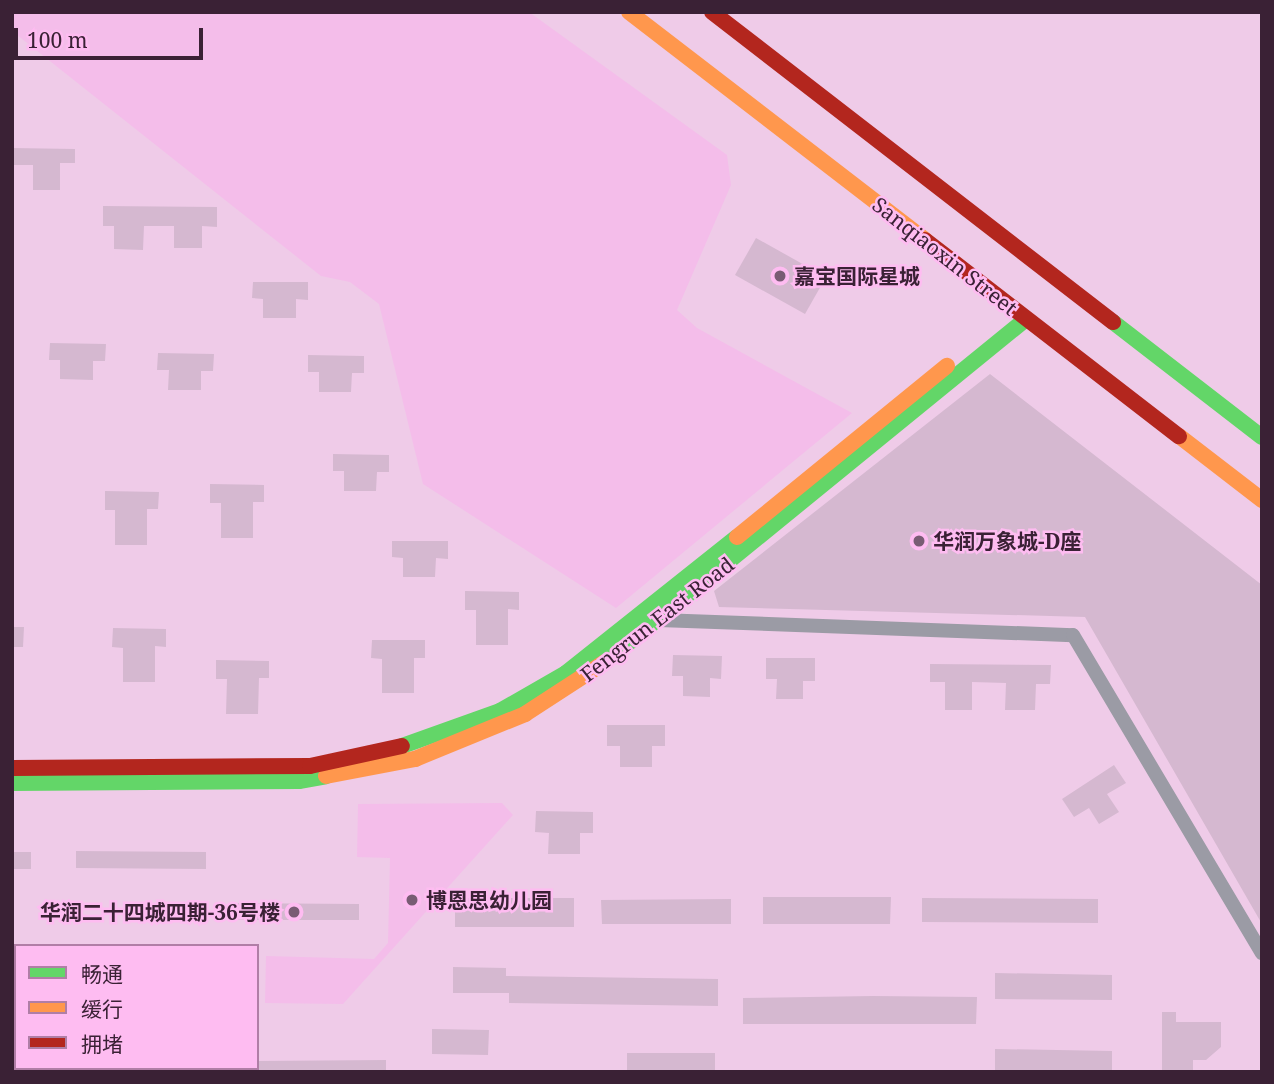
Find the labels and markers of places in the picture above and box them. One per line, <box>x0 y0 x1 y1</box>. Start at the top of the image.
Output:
place label: 嘉宝国际星城 <box>794 263 920 289</box>
marker: 嘉宝国际星城 <box>772 268 788 284</box>
place label: 华润万象城-D座 <box>933 528 1082 554</box>
marker: 华润万象城-D座 <box>911 533 927 549</box>
place label: 博恩思幼儿园 <box>426 887 552 913</box>
marker: 博恩思幼儿园 <box>404 892 420 908</box>
place label: 华润二十四城四期-36号楼 <box>40 899 280 925</box>
marker: 华润二十四城四期-36号楼 <box>286 904 302 920</box>

